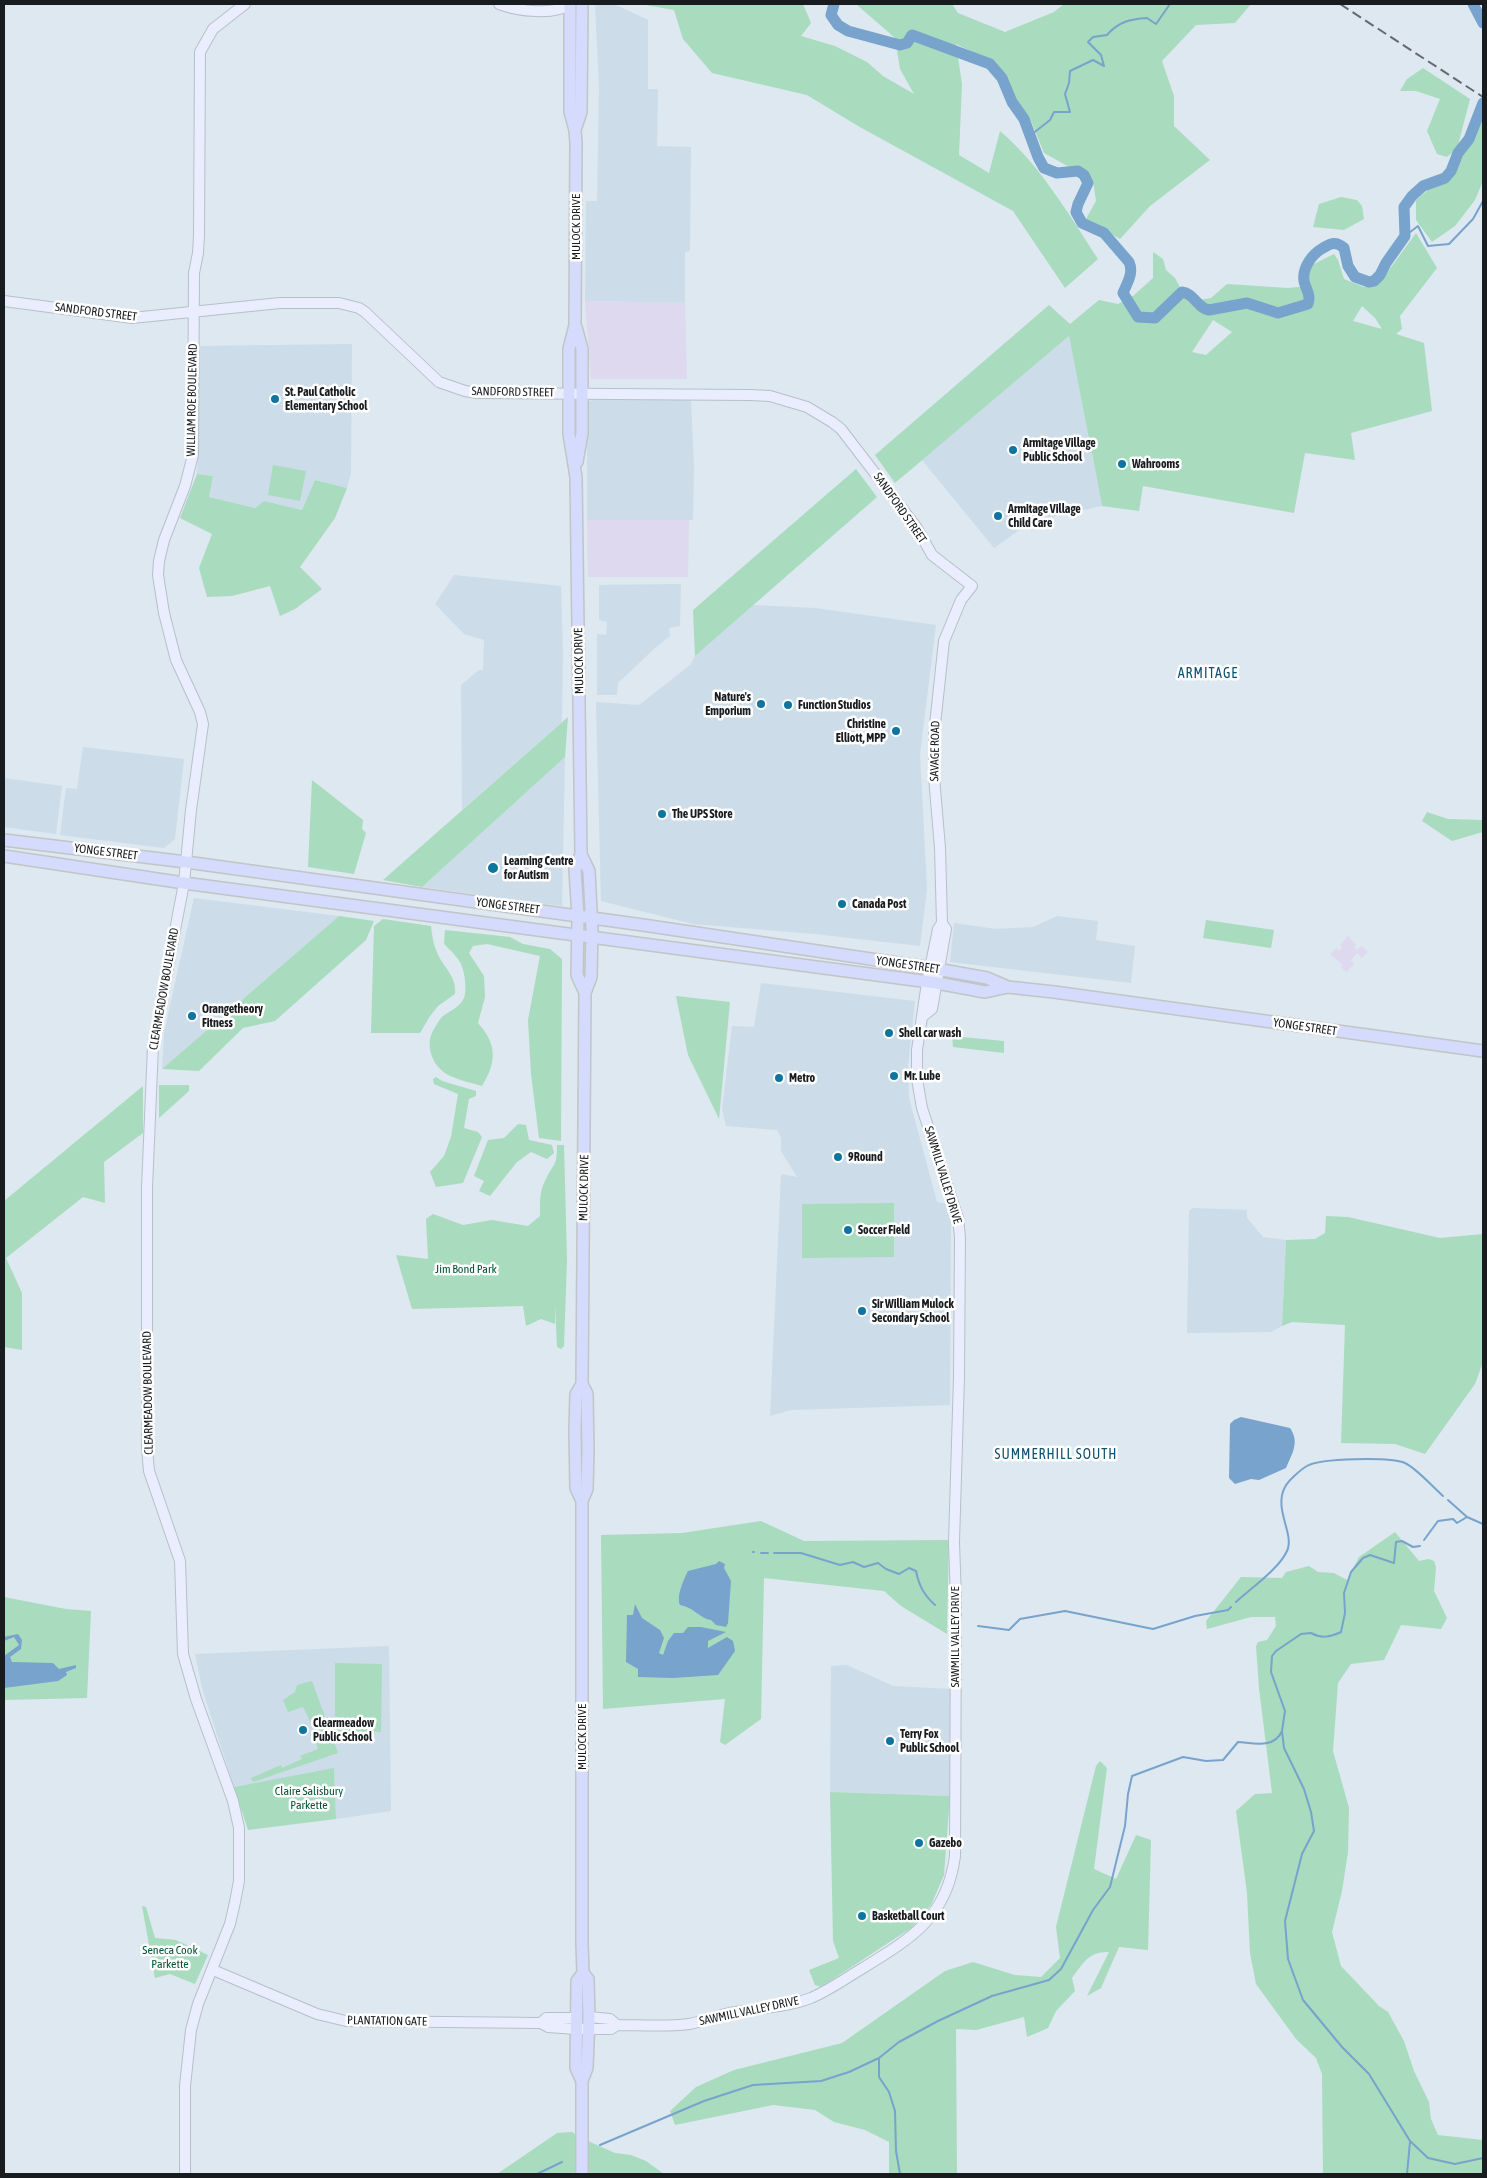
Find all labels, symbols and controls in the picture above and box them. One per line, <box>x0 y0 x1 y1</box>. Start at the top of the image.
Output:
street label: MULOCK DRIVE <box>569 194 583 260</box>
street label: SANDFORD STREET <box>54 300 138 324</box>
street label: WILLIAM ROE BOULEVARD <box>184 343 200 457</box>
street label: SANDFORD STREET <box>472 384 554 400</box>
place label: St. Paul Catholic Elementary School <box>285 385 367 413</box>
marker: St. Paul Catholic Elementary School <box>269 393 281 405</box>
place label: Armitage Village Public School <box>1023 436 1096 464</box>
marker: Armitage Village Public School <box>1007 444 1019 456</box>
place label: Wahrooms <box>1132 457 1179 471</box>
marker: Wahrooms <box>1116 458 1128 470</box>
street label: SANDFORD STREET <box>870 470 930 546</box>
place label: Armitage Village Child Care <box>1008 502 1081 530</box>
marker: Armitage Village Child Care <box>992 510 1004 522</box>
street label: MULOCK DRIVE <box>571 628 587 694</box>
district label: ARMITAGE <box>1177 666 1239 682</box>
place label: Nature's Emporium <box>705 690 751 718</box>
marker: Nature's Emporium <box>755 698 767 710</box>
place label: Function Studios <box>798 698 871 712</box>
marker: Function Studios <box>782 699 794 711</box>
place label: Christine Elliott, MPP <box>836 717 886 745</box>
street label: SAVAGE ROAD <box>927 720 943 782</box>
marker: Christine Elliott, MPP <box>890 725 902 737</box>
place label: The UPS Store <box>672 807 733 821</box>
marker: The UPS Store <box>656 808 668 820</box>
street label: YONGE STREET <box>73 841 139 863</box>
place label: Learning Centre for Autism <box>504 854 574 882</box>
marker: Learning Centre for Autism <box>486 861 500 875</box>
street label: YONGE STREET <box>475 895 541 917</box>
place label: Canada Post <box>852 897 906 911</box>
marker: Canada Post <box>836 898 848 910</box>
street label: CLEARMEADOW BOULEVARD <box>146 927 182 1051</box>
street label: YONGE STREET <box>875 953 941 977</box>
place label: Orangetheory Fitness <box>202 1002 263 1030</box>
marker: Orangetheory Fitness <box>186 1010 198 1022</box>
street label: YONGE STREET <box>1272 1015 1338 1039</box>
place label: Shell car wash <box>899 1026 961 1040</box>
marker: Shell car wash <box>883 1027 895 1039</box>
place label: Mr. Lube <box>904 1069 940 1083</box>
marker: Mr. Lube <box>888 1070 900 1082</box>
place label: Metro <box>789 1071 815 1085</box>
marker: Metro <box>773 1072 785 1084</box>
street label: SAWMILL VALLEY DRIVE <box>921 1125 965 1225</box>
place label: 9Round <box>848 1150 883 1164</box>
marker: 9Round <box>832 1151 844 1163</box>
street label: MULOCK DRIVE <box>576 1155 592 1221</box>
place label: Soccer Field <box>858 1223 910 1237</box>
marker: Soccer Field <box>842 1224 854 1236</box>
park label: Jim Bond Park <box>435 1262 497 1276</box>
place label: Sir William Mulock Secondary School <box>872 1297 954 1325</box>
marker: Sir William Mulock Secondary School <box>856 1305 868 1317</box>
street label: CLEARMEADOW BOULEVARD <box>140 1331 156 1455</box>
district label: SUMMERHILL SOUTH <box>993 1447 1119 1463</box>
street label: SAWMILL VALLEY DRIVE <box>948 1586 962 1688</box>
street label: MULOCK DRIVE <box>575 1704 589 1770</box>
place label: Clearmeadow Public School <box>313 1716 374 1744</box>
marker: Clearmeadow Public School <box>297 1724 309 1736</box>
place label: Terry Fox Public School <box>900 1727 959 1755</box>
marker: Terry Fox Public School <box>884 1735 896 1747</box>
park label: Claire Salisbury Parkette <box>275 1784 343 1812</box>
place label: Gazebo <box>929 1836 962 1850</box>
marker: Gazebo <box>913 1837 925 1849</box>
place label: Basketball Court <box>872 1909 944 1923</box>
marker: Basketball Court <box>856 1910 868 1922</box>
park label: Seneca Cook Parkette <box>142 1943 198 1971</box>
street label: SAWMILL VALLEY DRIVE <box>698 1993 800 2029</box>
street label: PLANTATION GATE <box>347 2013 427 2029</box>

